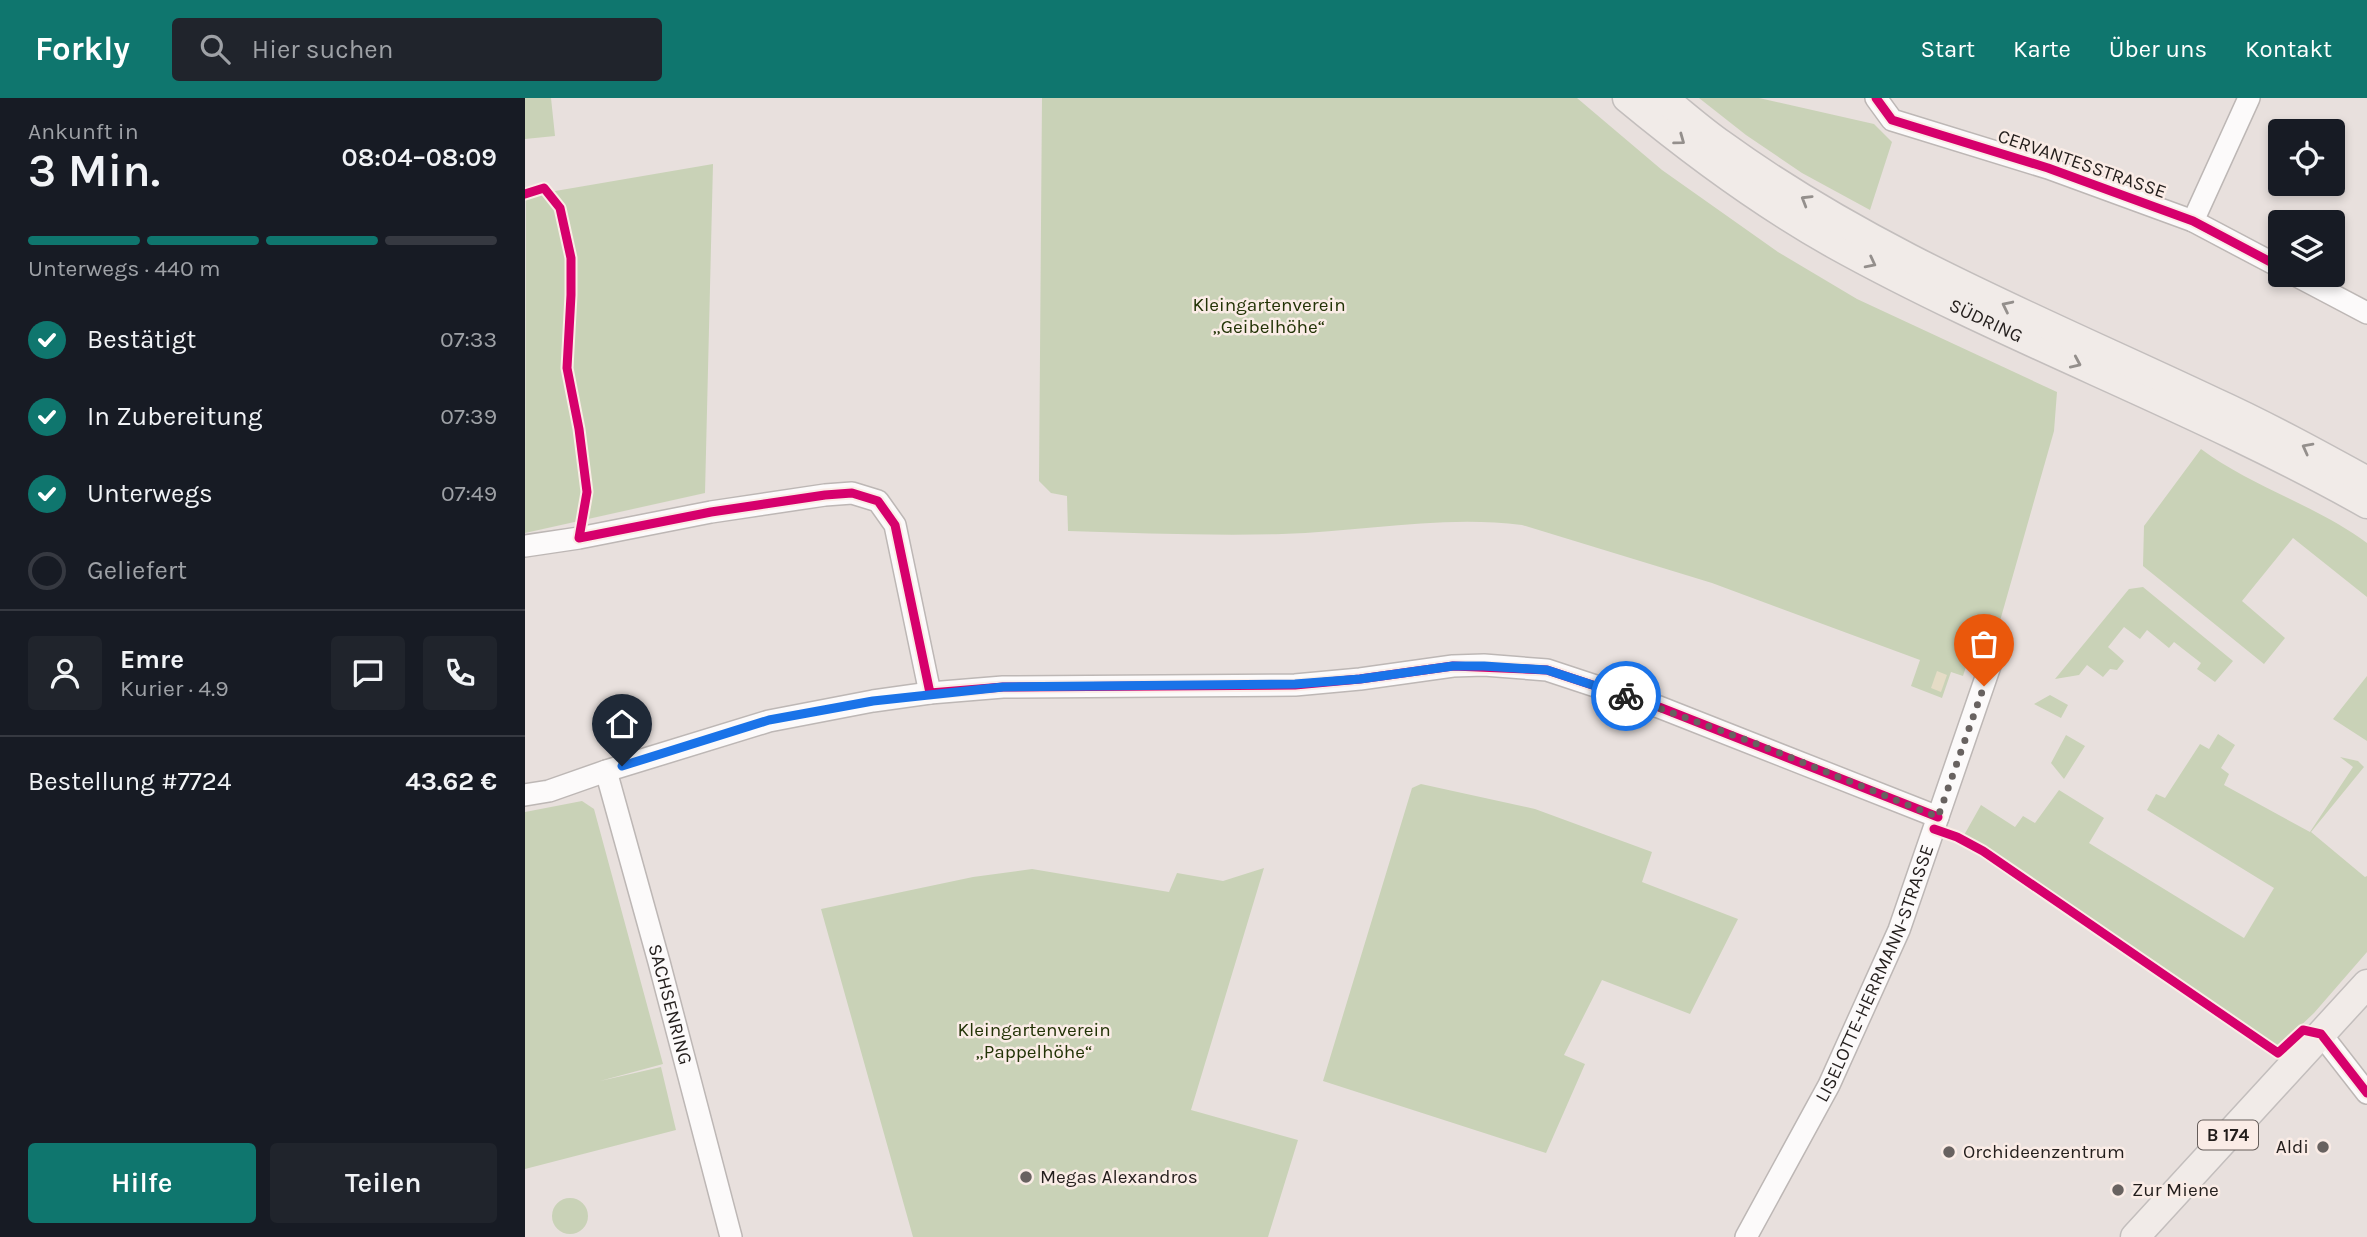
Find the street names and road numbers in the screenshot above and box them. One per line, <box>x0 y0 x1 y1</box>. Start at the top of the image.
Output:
street label: CERVANTESSTRASSE <box>1995 125 2169 203</box>
street label: SÜDRING <box>1946 294 2026 348</box>
street label: LISELOTTE-HERRMANN-STRASSE <box>1811 842 1939 1106</box>
street label: SACHSENRING <box>644 941 696 1067</box>
road number: B 174 <box>2198 1120 2258 1150</box>

